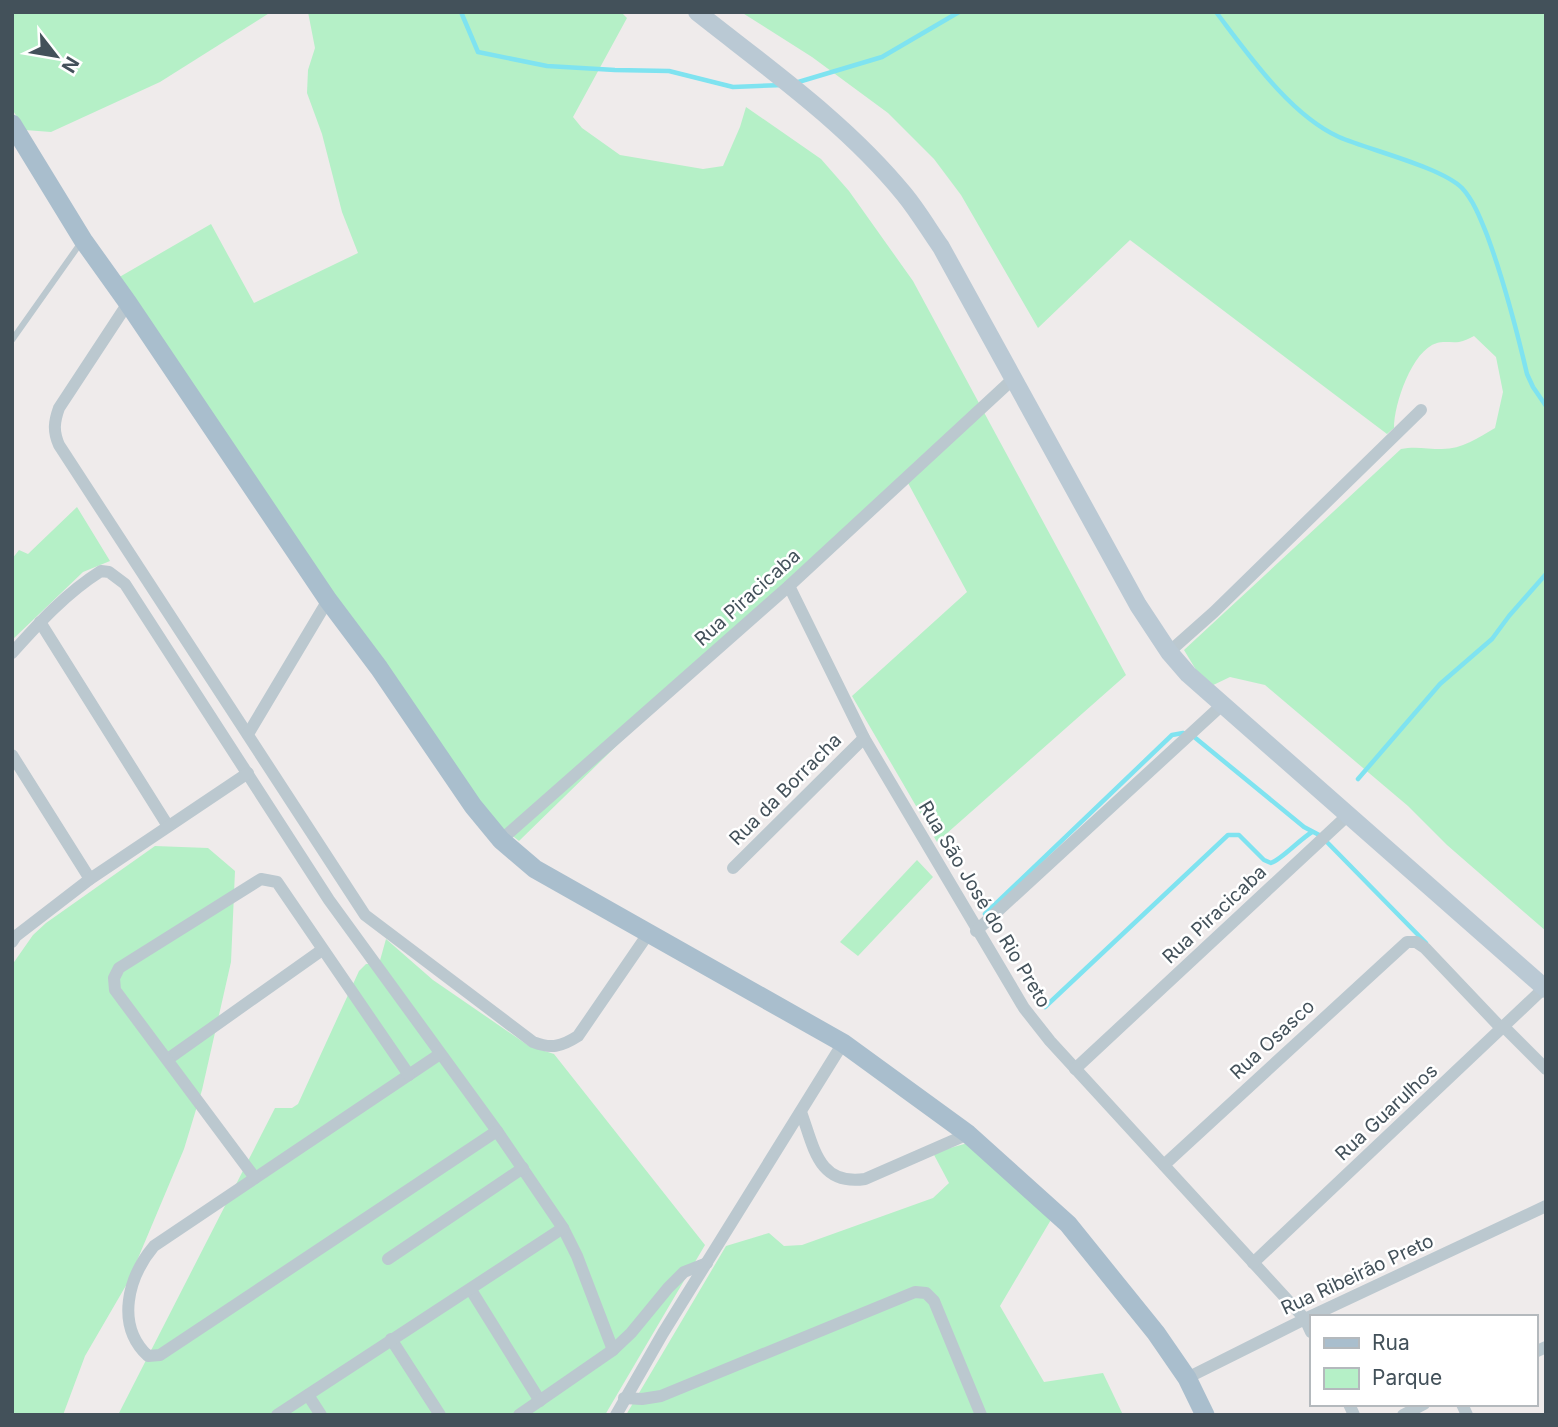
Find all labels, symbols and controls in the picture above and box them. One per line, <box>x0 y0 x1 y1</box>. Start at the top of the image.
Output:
north arrow <box>21 21 91 91</box>
text: N <box>57 52 84 77</box>
street label: Rua Piracicaba <box>690 544 805 651</box>
street label: Rua da Borracha <box>725 729 846 850</box>
street label: Rua São José do Rio Preto <box>914 797 1056 1012</box>
street label: Rua Piracicaba <box>1158 860 1271 968</box>
street label: Rua Osasco <box>1225 994 1319 1084</box>
street label: Rua Guarulhos <box>1331 1059 1442 1166</box>
street label: Rua Ribeirão Preto <box>1277 1229 1437 1320</box>
legend <box>1310 1315 1537 1406</box>
text: Rua <box>1372 1330 1410 1355</box>
text: Parque <box>1372 1365 1442 1390</box>

